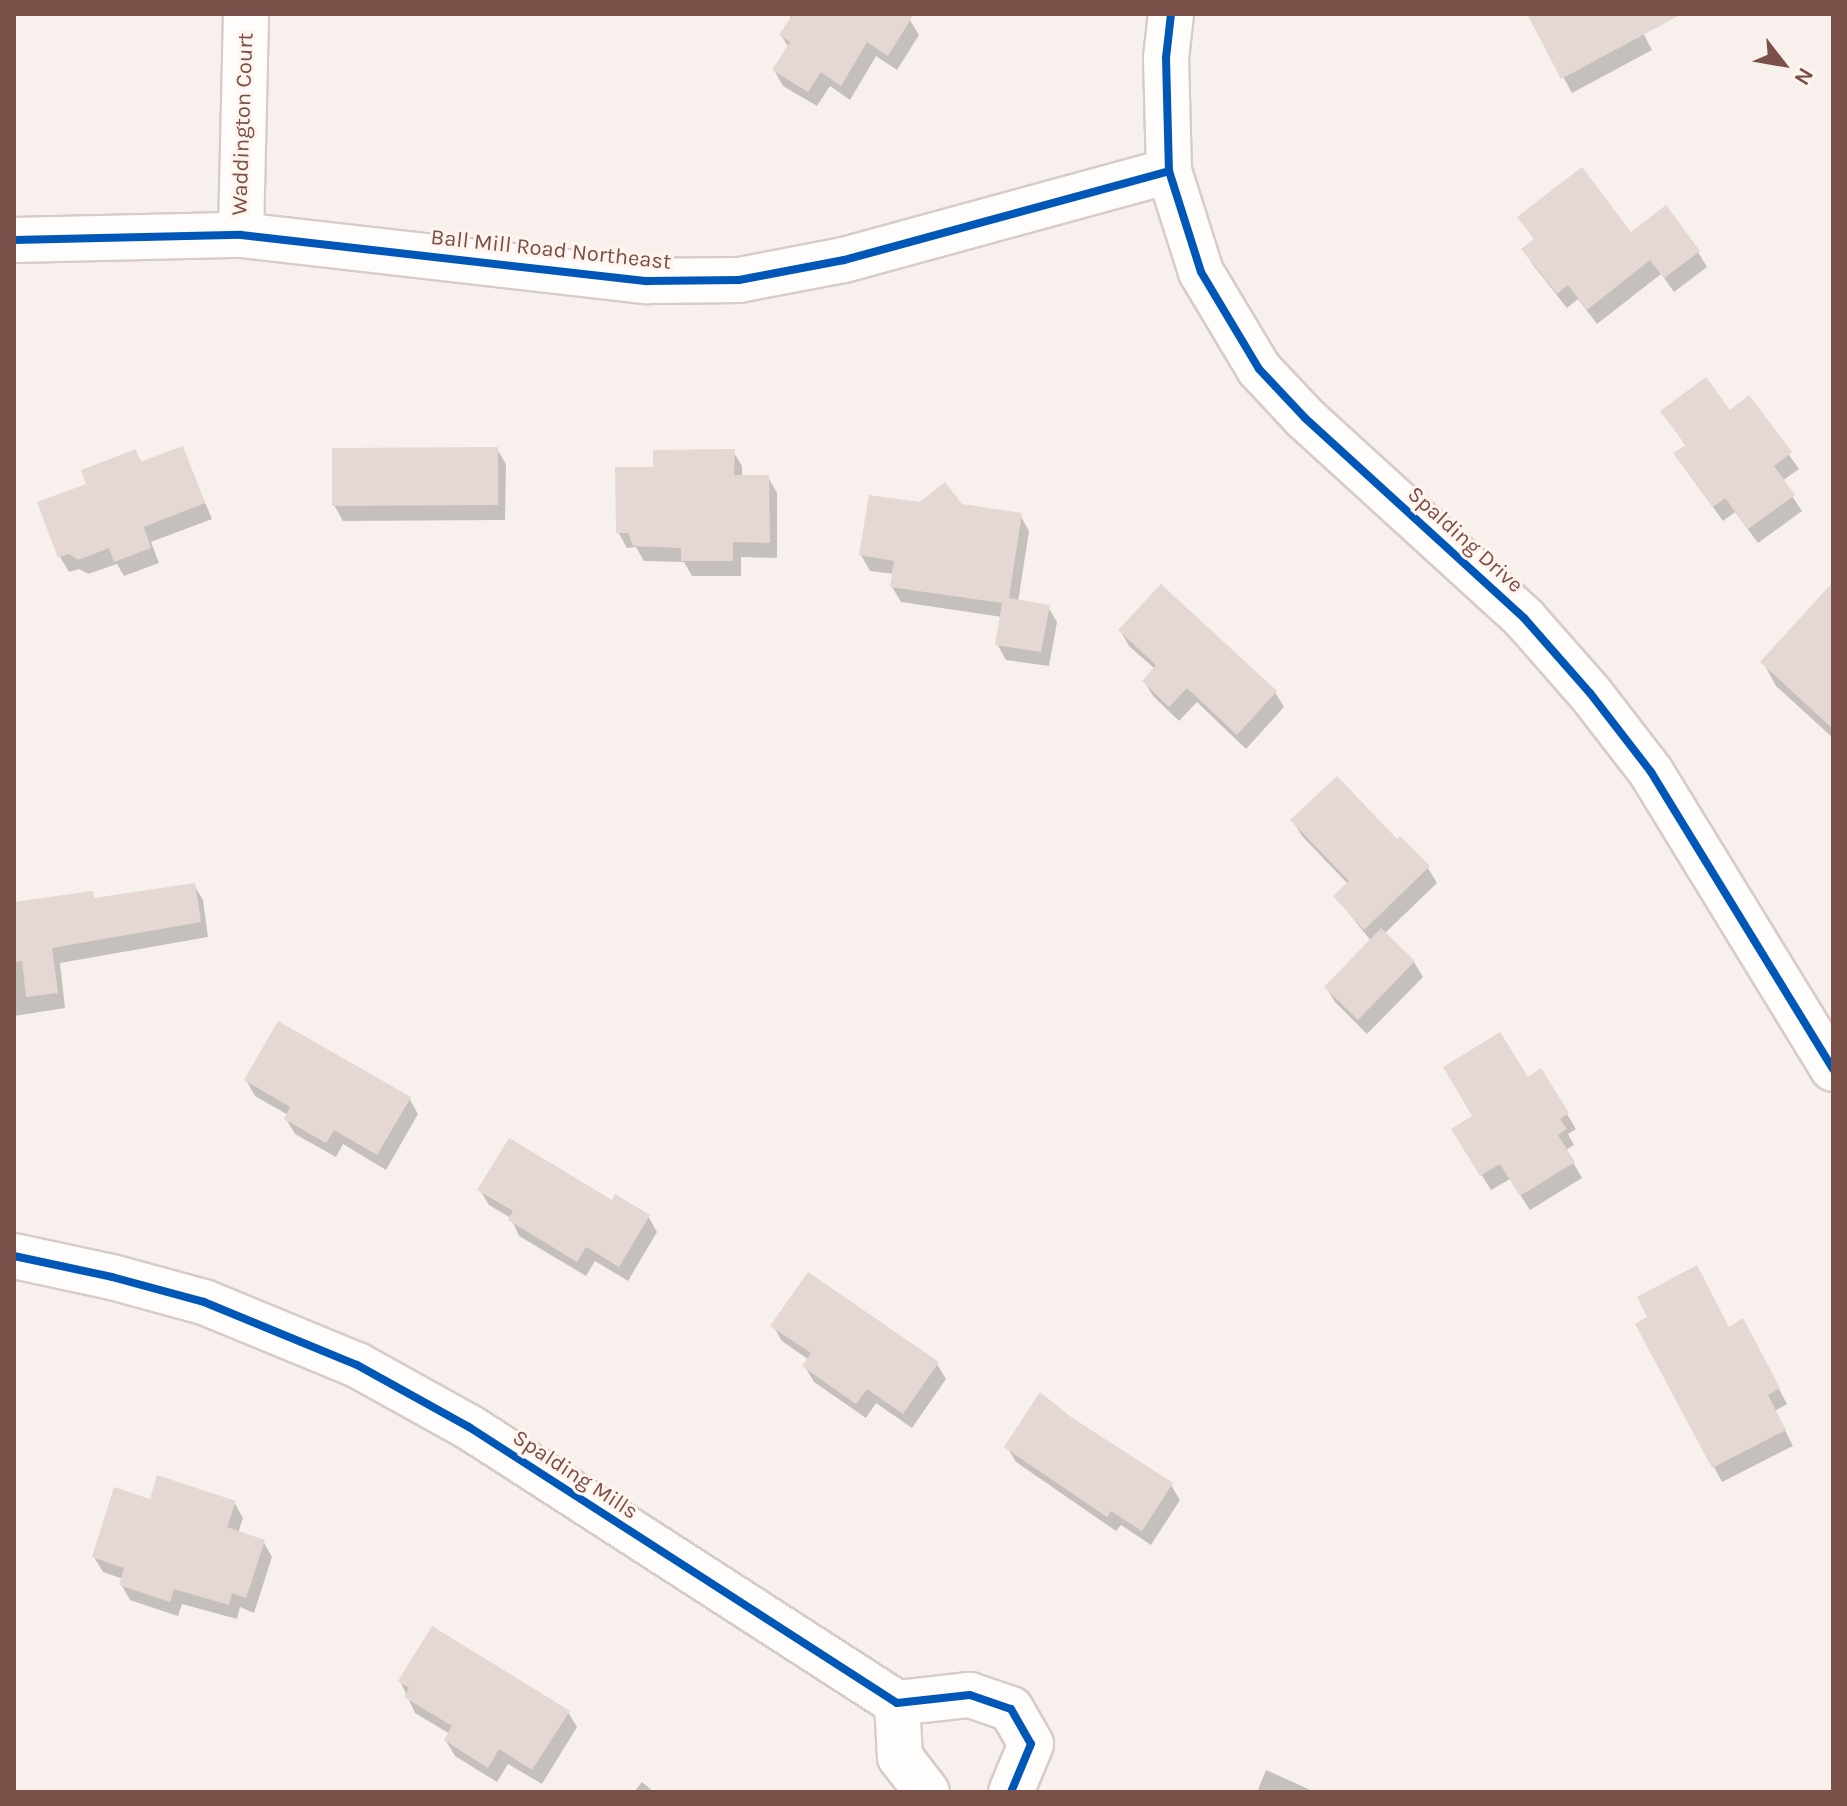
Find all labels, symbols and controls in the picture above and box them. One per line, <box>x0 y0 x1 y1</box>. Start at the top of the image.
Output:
north arrow <box>1743 24 1823 104</box>
street label: Waddington Court <box>227 32 259 216</box>
text: N <box>1788 63 1819 90</box>
street label: Ball Mill Road Northeast <box>429 224 673 276</box>
street label: Spalding Drive <box>1402 481 1528 599</box>
street label: Spalding Mills <box>507 1425 643 1525</box>

